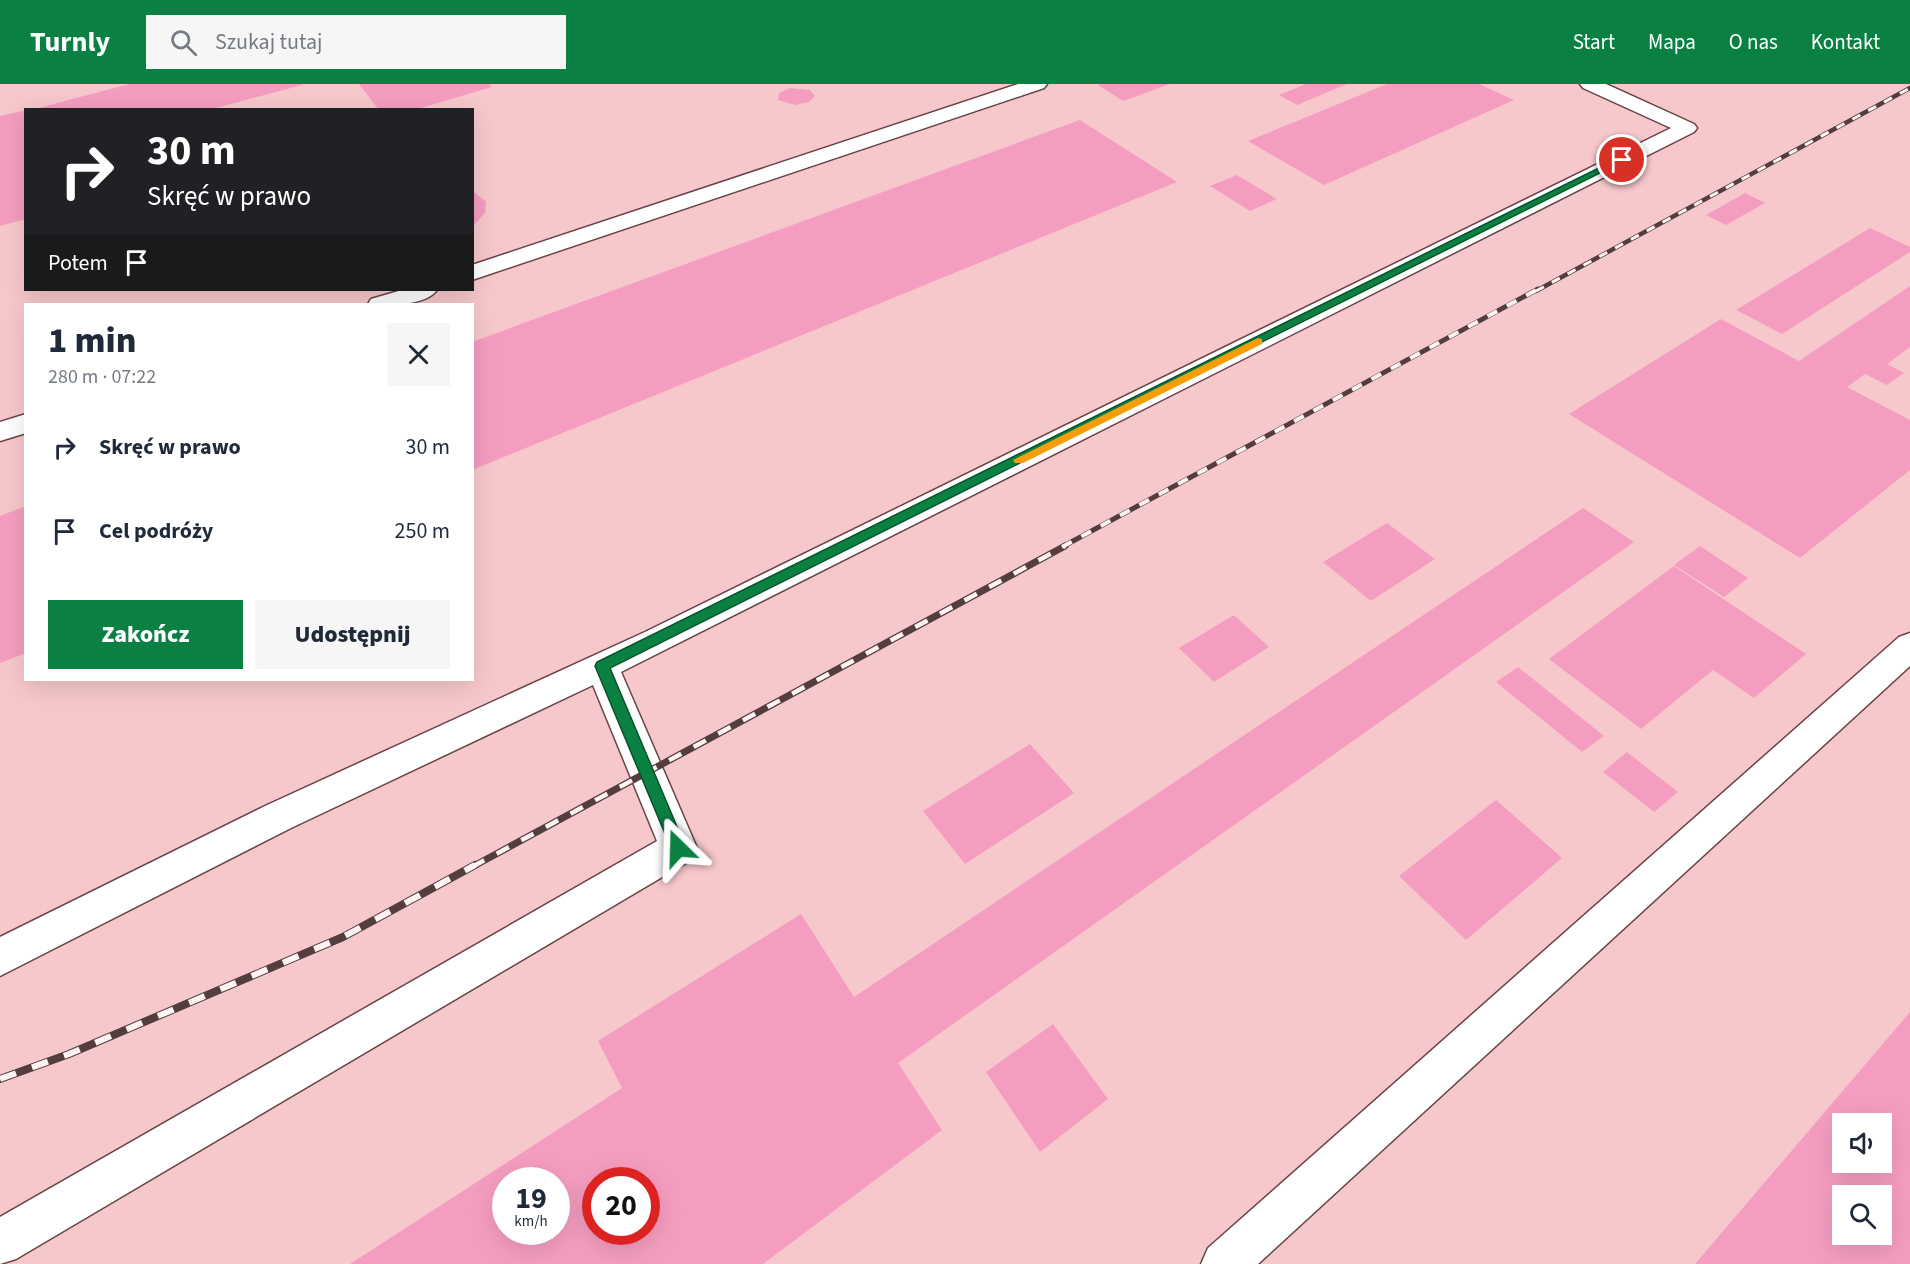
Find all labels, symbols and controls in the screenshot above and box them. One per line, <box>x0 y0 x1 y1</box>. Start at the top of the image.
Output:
search box <box>146 15 566 69</box>
text: Turnly <box>30 22 110 62</box>
icon: search <box>167 26 200 59</box>
text: Szukaj tutaj <box>215 26 322 58</box>
text: Start <box>1573 27 1615 57</box>
text: Mapa <box>1648 27 1696 57</box>
text: O nas <box>1729 27 1778 57</box>
text: Kontakt <box>1811 27 1880 57</box>
text: 30 m <box>147 121 236 181</box>
icon: right <box>48 132 126 210</box>
pin <box>1596 134 1647 185</box>
icon: arrive <box>1605 143 1638 176</box>
text: Skręć w prawo <box>147 177 311 216</box>
icon: arrive <box>120 246 153 279</box>
text: Potem <box>48 247 108 279</box>
text: 1 min <box>48 315 136 366</box>
button: close <box>387 323 450 386</box>
text: 280 m · 07:22 <box>48 363 156 391</box>
icon: right <box>48 431 81 464</box>
text: Skręć w prawo <box>99 431 241 463</box>
text: 30 m <box>405 431 450 463</box>
icon: arrive <box>48 515 81 548</box>
text: Cel podróży <box>99 515 213 547</box>
text: 250 m <box>395 515 450 547</box>
button: Zakończ <box>48 600 243 669</box>
button: Udostępnij <box>255 600 450 669</box>
position arrow <box>646 816 710 880</box>
map controls <box>1832 1113 1892 1245</box>
button: sound <box>1832 1113 1892 1173</box>
speed limit sign: 20 <box>582 1167 660 1245</box>
text: 19 <box>515 1177 547 1220</box>
button: search <box>1832 1185 1892 1245</box>
text: km/h <box>514 1211 548 1232</box>

